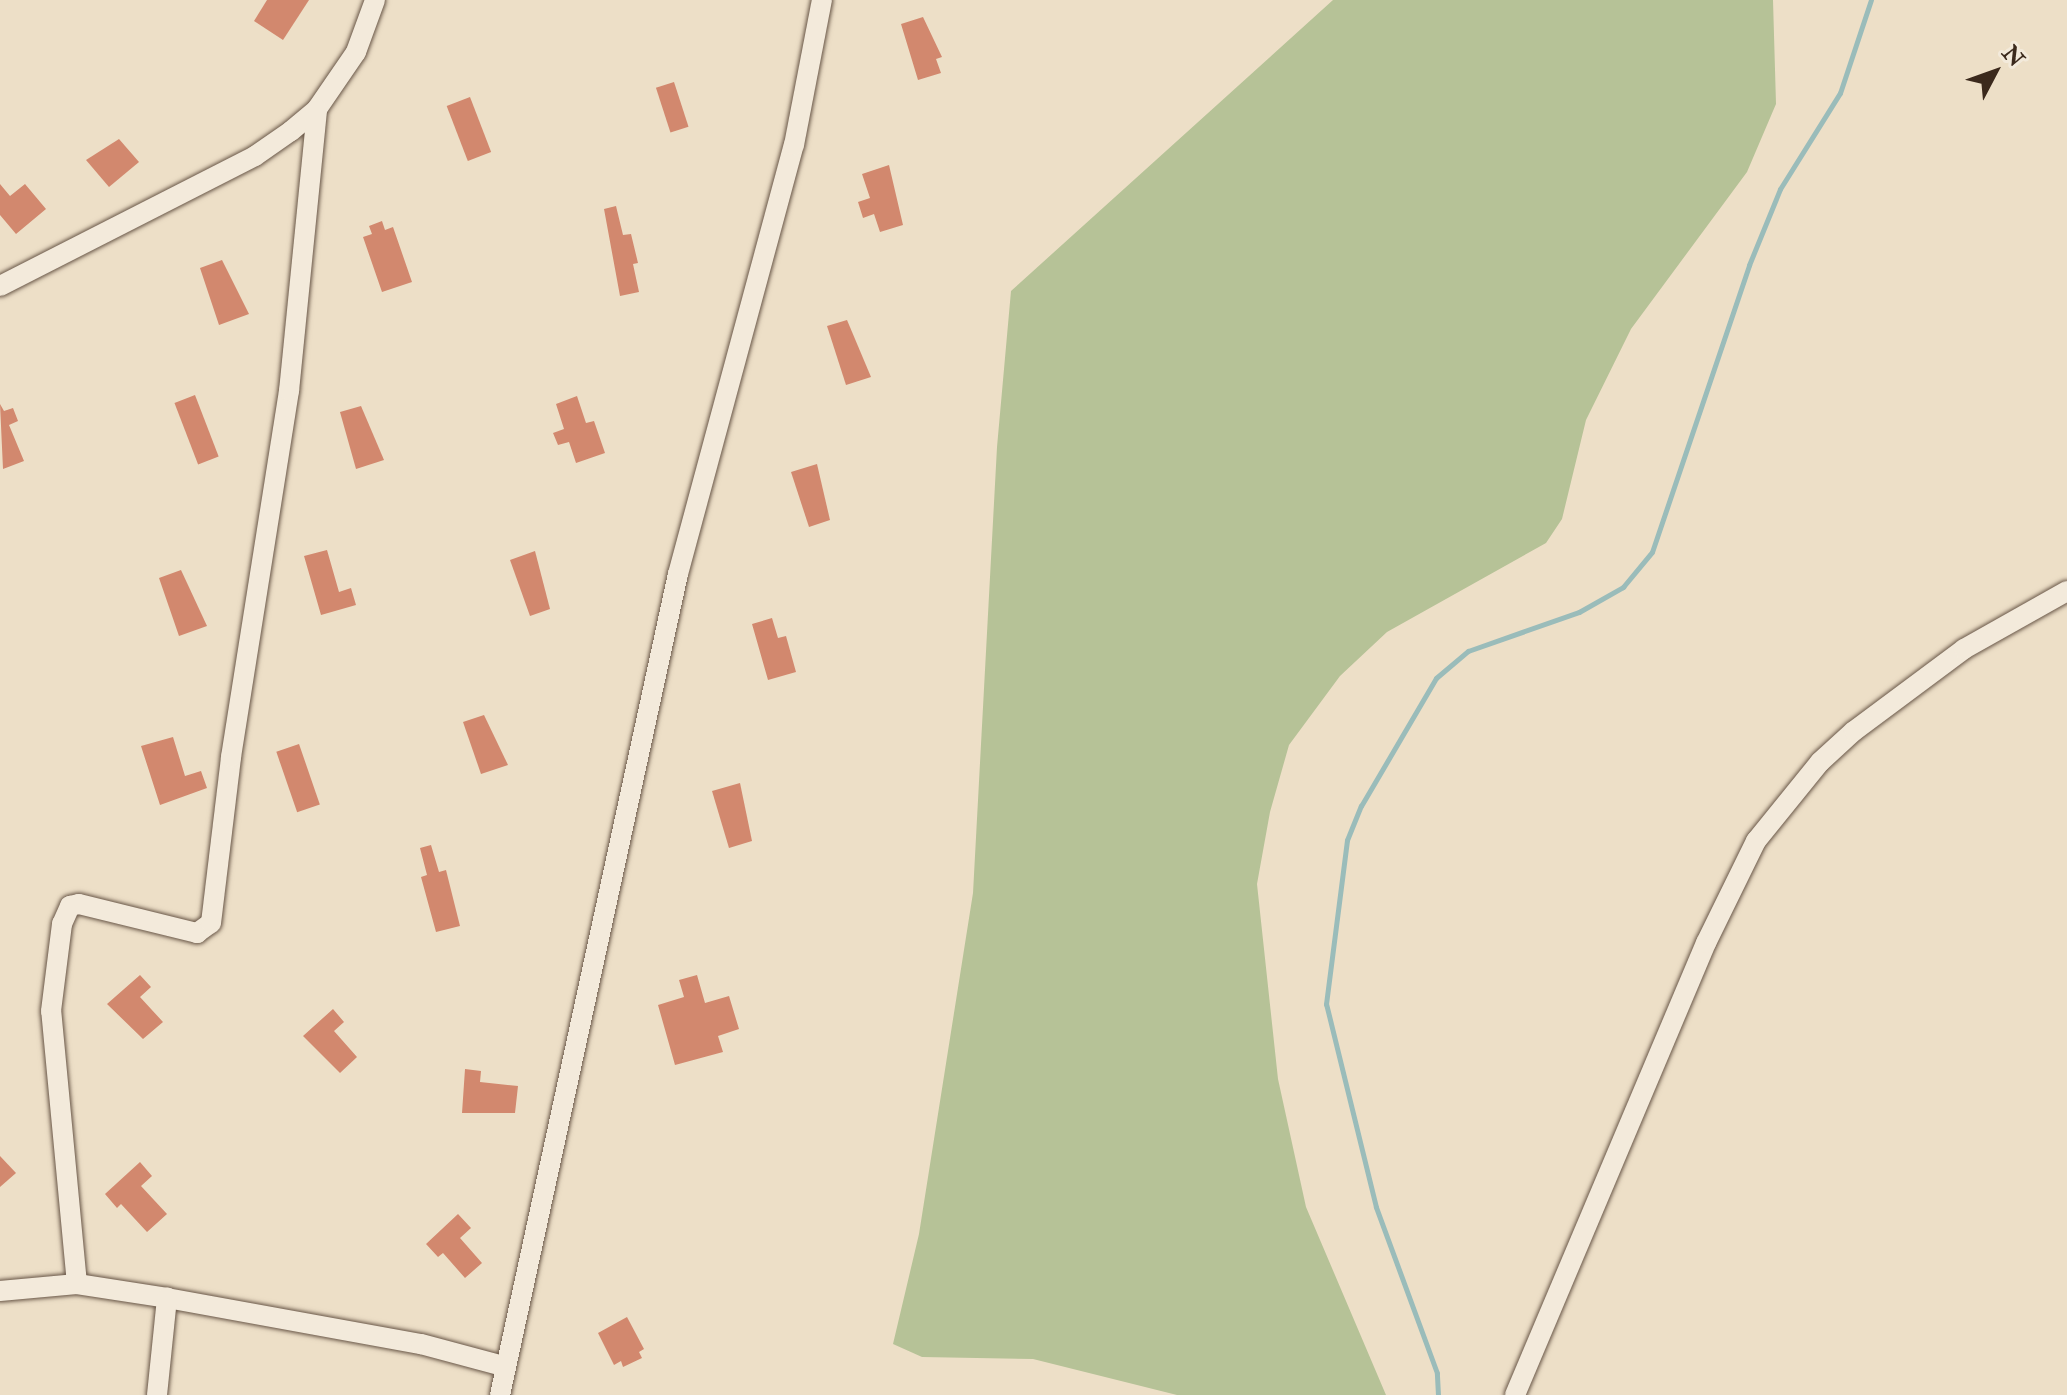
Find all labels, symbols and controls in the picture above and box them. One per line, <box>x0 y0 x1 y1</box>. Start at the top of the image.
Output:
north arrow <box>1955 32 2035 112</box>
text: N <box>1996 40 2030 73</box>

